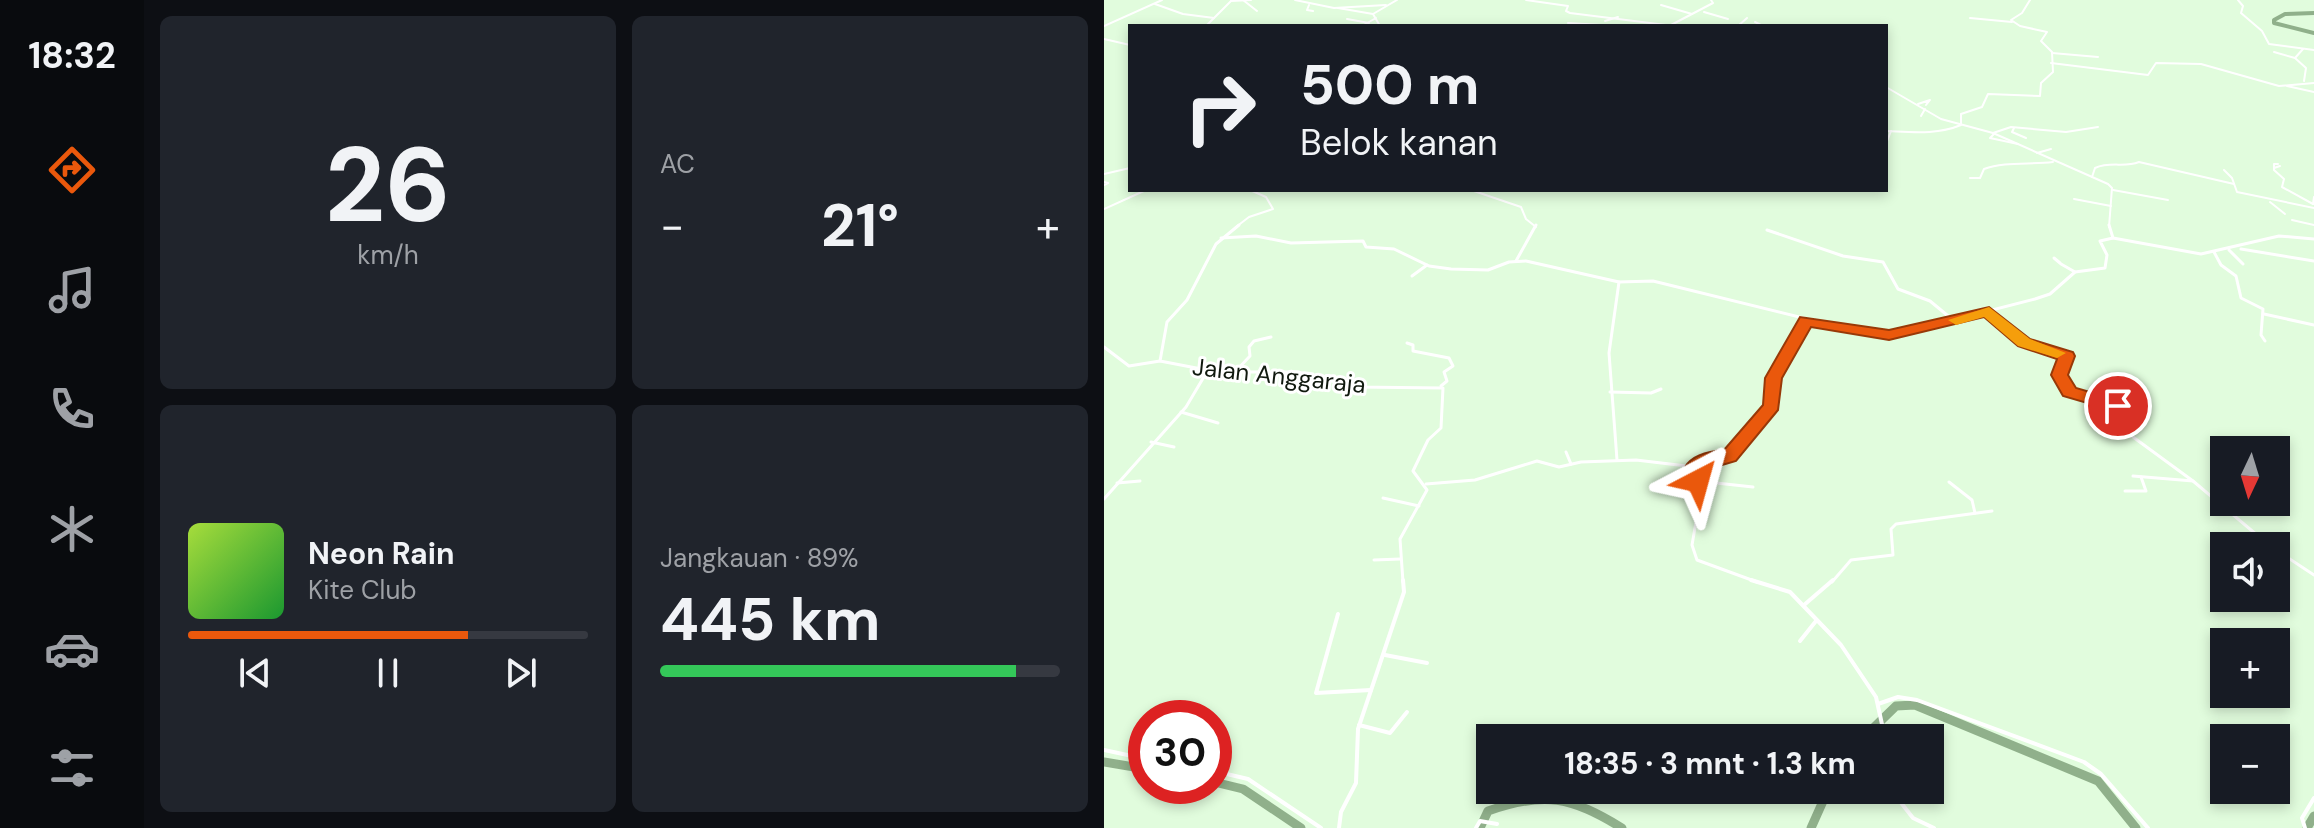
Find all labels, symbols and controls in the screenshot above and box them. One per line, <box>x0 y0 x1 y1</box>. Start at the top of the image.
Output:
text: 18:32 <box>28 32 116 79</box>
text: 500 m <box>1300 48 1480 121</box>
icon: right <box>1168 56 1272 160</box>
text: 26 <box>325 118 451 253</box>
text: Belok kanan <box>1300 119 1498 166</box>
icon: directions <box>44 142 100 198</box>
text: AC <box>660 147 695 181</box>
text: 21° <box>821 186 899 265</box>
text: − <box>660 197 684 255</box>
text: + <box>1036 197 1060 255</box>
text: km/h <box>357 238 419 272</box>
icon: music <box>44 262 100 318</box>
street label: Jalan Anggaraja <box>1191 351 1367 400</box>
pin <box>2084 372 2152 440</box>
icon: phone <box>44 381 100 437</box>
icon: arrive <box>2096 384 2140 428</box>
north arrow <box>2210 436 2290 516</box>
map controls <box>2210 436 2290 804</box>
position arrow <box>1656 439 1740 523</box>
icon: climate <box>44 501 100 557</box>
button: sound <box>2210 532 2290 612</box>
text: Neon Rain <box>308 534 454 573</box>
text: Jangkauan · 89% <box>660 541 859 575</box>
text: Kite Club <box>308 573 417 607</box>
text: 445 km <box>660 580 881 659</box>
icon: car <box>44 621 100 677</box>
button: + <box>2210 628 2290 708</box>
icon: previous <box>233 651 277 695</box>
icon: pause <box>366 651 410 695</box>
icon: next <box>499 651 543 695</box>
speed limit sign: 30 <box>1128 700 1232 804</box>
button: − <box>2210 724 2290 804</box>
icon: filters <box>44 740 100 796</box>
text: 18:35 · 3 mnt · 1.3 km <box>1564 744 1856 783</box>

